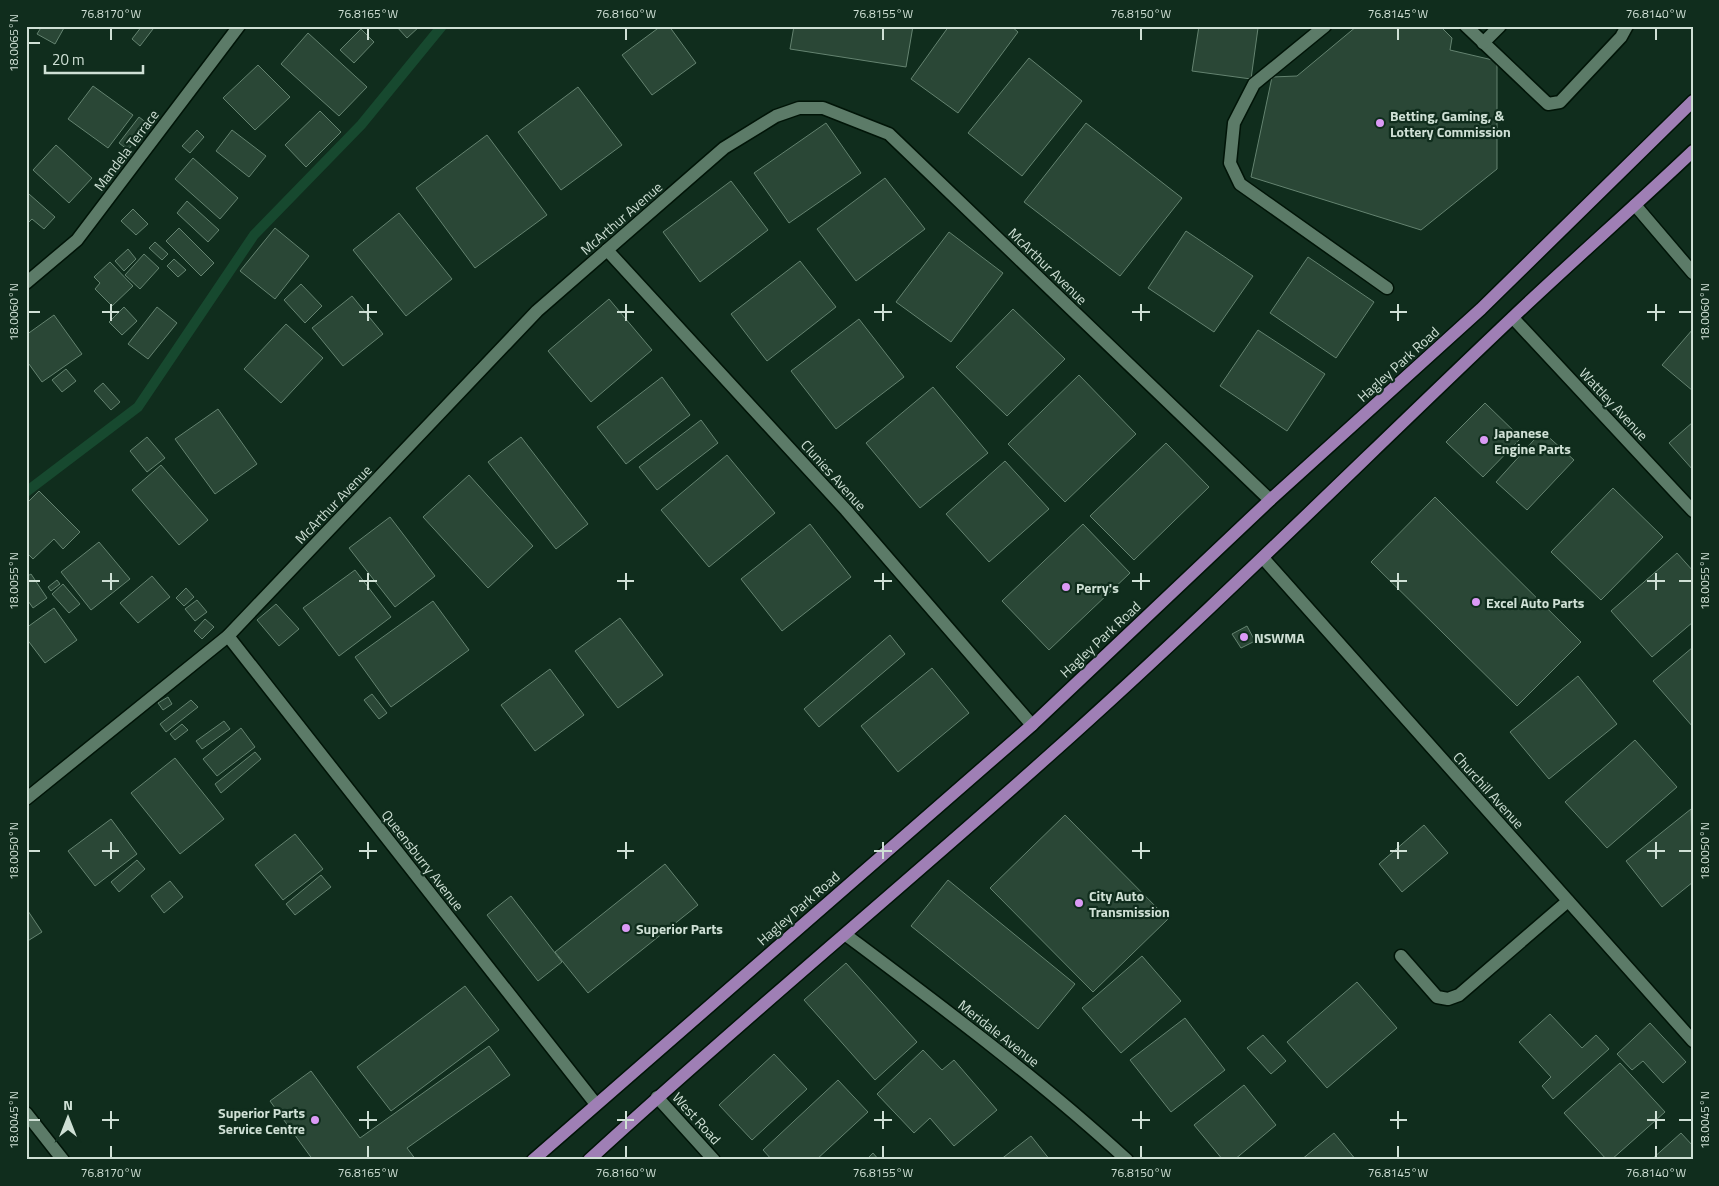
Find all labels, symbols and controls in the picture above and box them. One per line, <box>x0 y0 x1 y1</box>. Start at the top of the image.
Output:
text: 76.8170°W <box>81 4 141 23</box>
text: 76.8165°W <box>338 4 398 23</box>
text: 76.8160°W <box>596 4 656 23</box>
text: 76.8155°W <box>853 4 913 23</box>
text: 76.8150°W <box>1111 4 1171 23</box>
text: 76.8145°W <box>1368 4 1428 23</box>
text: 76.8140°W <box>1626 4 1686 23</box>
text: 18.0065°N <box>4 14 23 72</box>
scale bar <box>45 42 142 74</box>
text: 20 m <box>52 48 85 71</box>
street label: Mandela Terrace <box>88 105 164 195</box>
place label: Betting, Gaming, & Lottery Commission <box>1390 105 1511 142</box>
marker: Betting, Gaming, & Lottery Commission <box>1374 117 1386 129</box>
street label: McArthur Avenue <box>575 176 667 260</box>
street label: McArthur Avenue <box>1004 223 1092 309</box>
text: 18.0060°N <box>4 283 23 341</box>
text: 18.0060°N <box>1695 283 1714 341</box>
street label: Hagley Park Road <box>1352 321 1444 407</box>
street label: Wattley Avenue <box>1575 363 1653 445</box>
place label: Japanese Engine Parts <box>1494 422 1571 459</box>
marker: Japanese Engine Parts <box>1478 434 1490 446</box>
street label: Clunies Avenue <box>796 435 872 515</box>
street label: McArthur Avenue <box>290 460 376 548</box>
text: 18.0055°N <box>4 552 23 610</box>
text: 18.0055°N <box>1695 552 1714 610</box>
place label: Perry's <box>1076 577 1119 598</box>
marker: Perry's <box>1060 581 1072 593</box>
place label: Excel Auto Parts <box>1486 592 1585 613</box>
street label: Hagley Park Road <box>1055 596 1145 682</box>
marker: Excel Auto Parts <box>1470 596 1482 608</box>
place label: NSWMA <box>1254 627 1305 648</box>
marker: NSWMA <box>1238 631 1250 643</box>
street label: Churchill Avenue <box>1449 747 1529 833</box>
street label: Queensburry Avenue <box>377 805 469 915</box>
text: 18.0050°N <box>4 822 23 880</box>
text: 18.0050°N <box>1695 822 1714 880</box>
street label: Hagley Park Road <box>752 866 844 950</box>
place label: City Auto Transmission <box>1089 885 1170 922</box>
marker: City Auto Transmission <box>1073 897 1085 909</box>
place label: Superior Parts <box>636 918 723 939</box>
marker: Superior Parts <box>620 922 632 934</box>
street label: Meridale Avenue <box>954 994 1044 1072</box>
street label: West Road <box>668 1087 726 1149</box>
text: 18.0045°N <box>4 1091 23 1149</box>
text: 18.0045°N <box>1695 1091 1714 1149</box>
north arrow <box>42 1094 92 1144</box>
text: N <box>63 1094 73 1115</box>
place label: Superior Parts Service Centre <box>218 1102 305 1139</box>
marker: Superior Parts Service Centre <box>309 1114 321 1126</box>
text: 76.8170°W <box>81 1163 141 1182</box>
text: 76.8165°W <box>338 1163 398 1182</box>
text: 76.8160°W <box>596 1163 656 1182</box>
text: 76.8155°W <box>853 1163 913 1182</box>
text: 76.8150°W <box>1111 1163 1171 1182</box>
text: 76.8145°W <box>1368 1163 1428 1182</box>
text: 76.8140°W <box>1626 1163 1686 1182</box>

